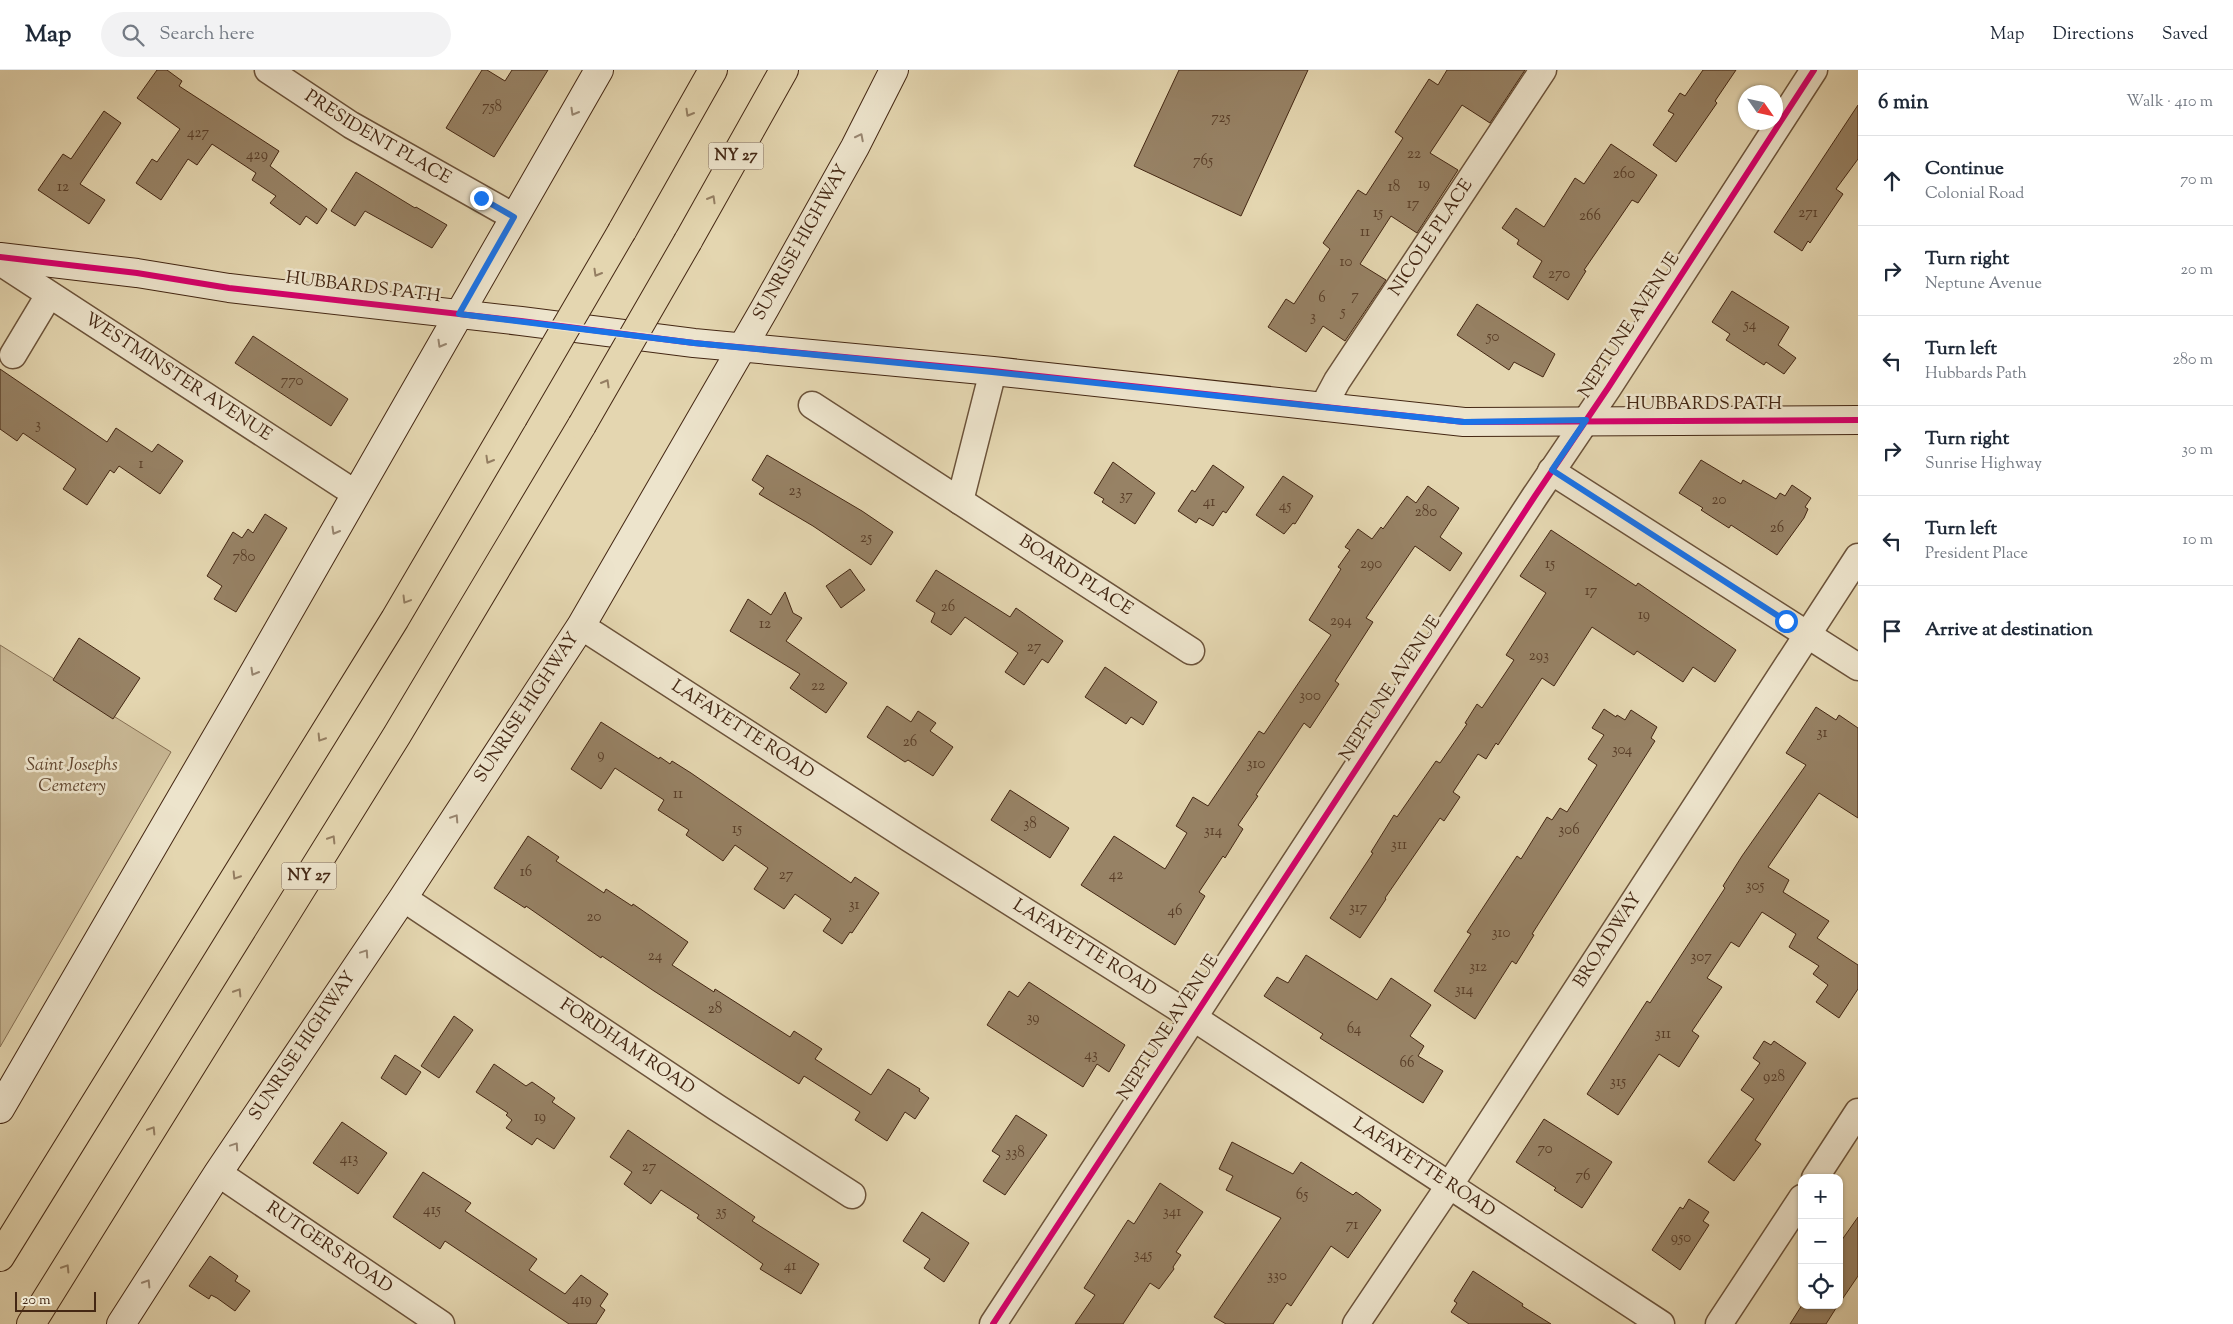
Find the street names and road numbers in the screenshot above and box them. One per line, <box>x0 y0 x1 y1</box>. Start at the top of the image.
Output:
street label: PRESIDENT PLACE <box>299 84 456 192</box>
road number: NY 27 <box>708 142 764 170</box>
street label: SUNRISE HIGHWAY <box>747 160 856 326</box>
street label: NICOLE PLACE <box>1383 174 1480 302</box>
street label: NEPTUNE AVENUE <box>1573 248 1687 404</box>
street label: HUBBARDS PATH <box>284 266 442 310</box>
street label: WESTMINSTER AVENUE <box>79 307 277 449</box>
street label: HUBBARDS PATH <box>1626 392 1782 418</box>
street label: BOARD PLACE <box>1013 529 1138 623</box>
street label: NEPTUNE AVENUE <box>1334 611 1448 767</box>
street label: SUNRISE HIGHWAY <box>468 627 586 789</box>
street label: LAFAYETTE ROAD <box>666 674 819 786</box>
road number: NY 27 <box>282 862 336 889</box>
street label: BROADWAY <box>1568 888 1649 993</box>
street label: LAFAYETTE ROAD <box>1007 893 1161 1004</box>
street label: NEPTUNE AVENUE <box>1112 950 1226 1106</box>
street label: SUNRISE HIGHWAY <box>243 966 363 1127</box>
street label: FORDHAM ROAD <box>554 993 699 1102</box>
street label: LAFAYETTE ROAD <box>1347 1112 1500 1225</box>
street label: RUTGERS ROAD <box>260 1196 397 1300</box>

